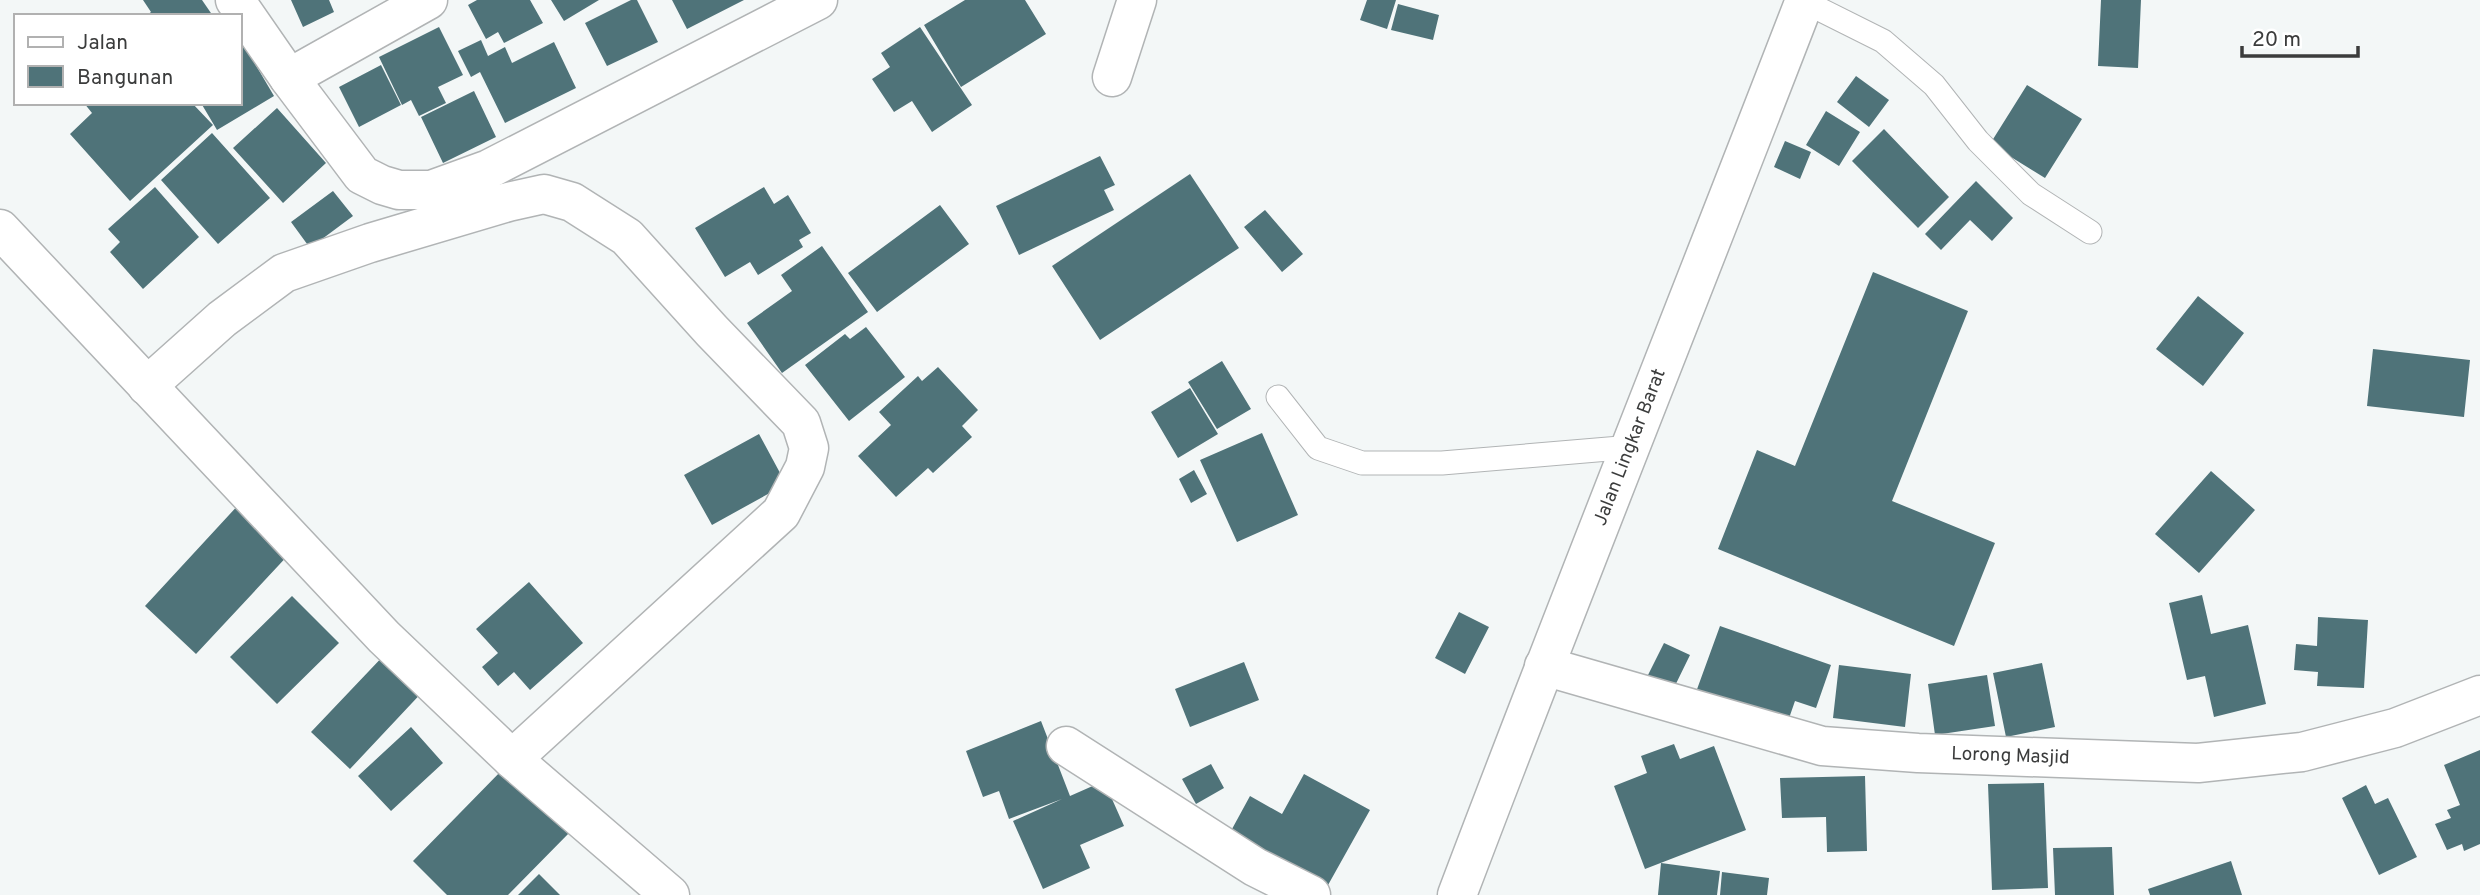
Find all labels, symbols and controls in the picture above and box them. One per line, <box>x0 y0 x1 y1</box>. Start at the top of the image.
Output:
legend <box>14 14 242 105</box>
scale bar <box>2242 14 2358 58</box>
text: 20 m <box>2252 27 2301 54</box>
text: Jalan <box>77 30 128 57</box>
text: Bangunan <box>77 65 173 92</box>
street label: Jalan Lingkar Barat <box>1589 365 1672 529</box>
street label: Lorong Masjid <box>1951 742 2070 770</box>

